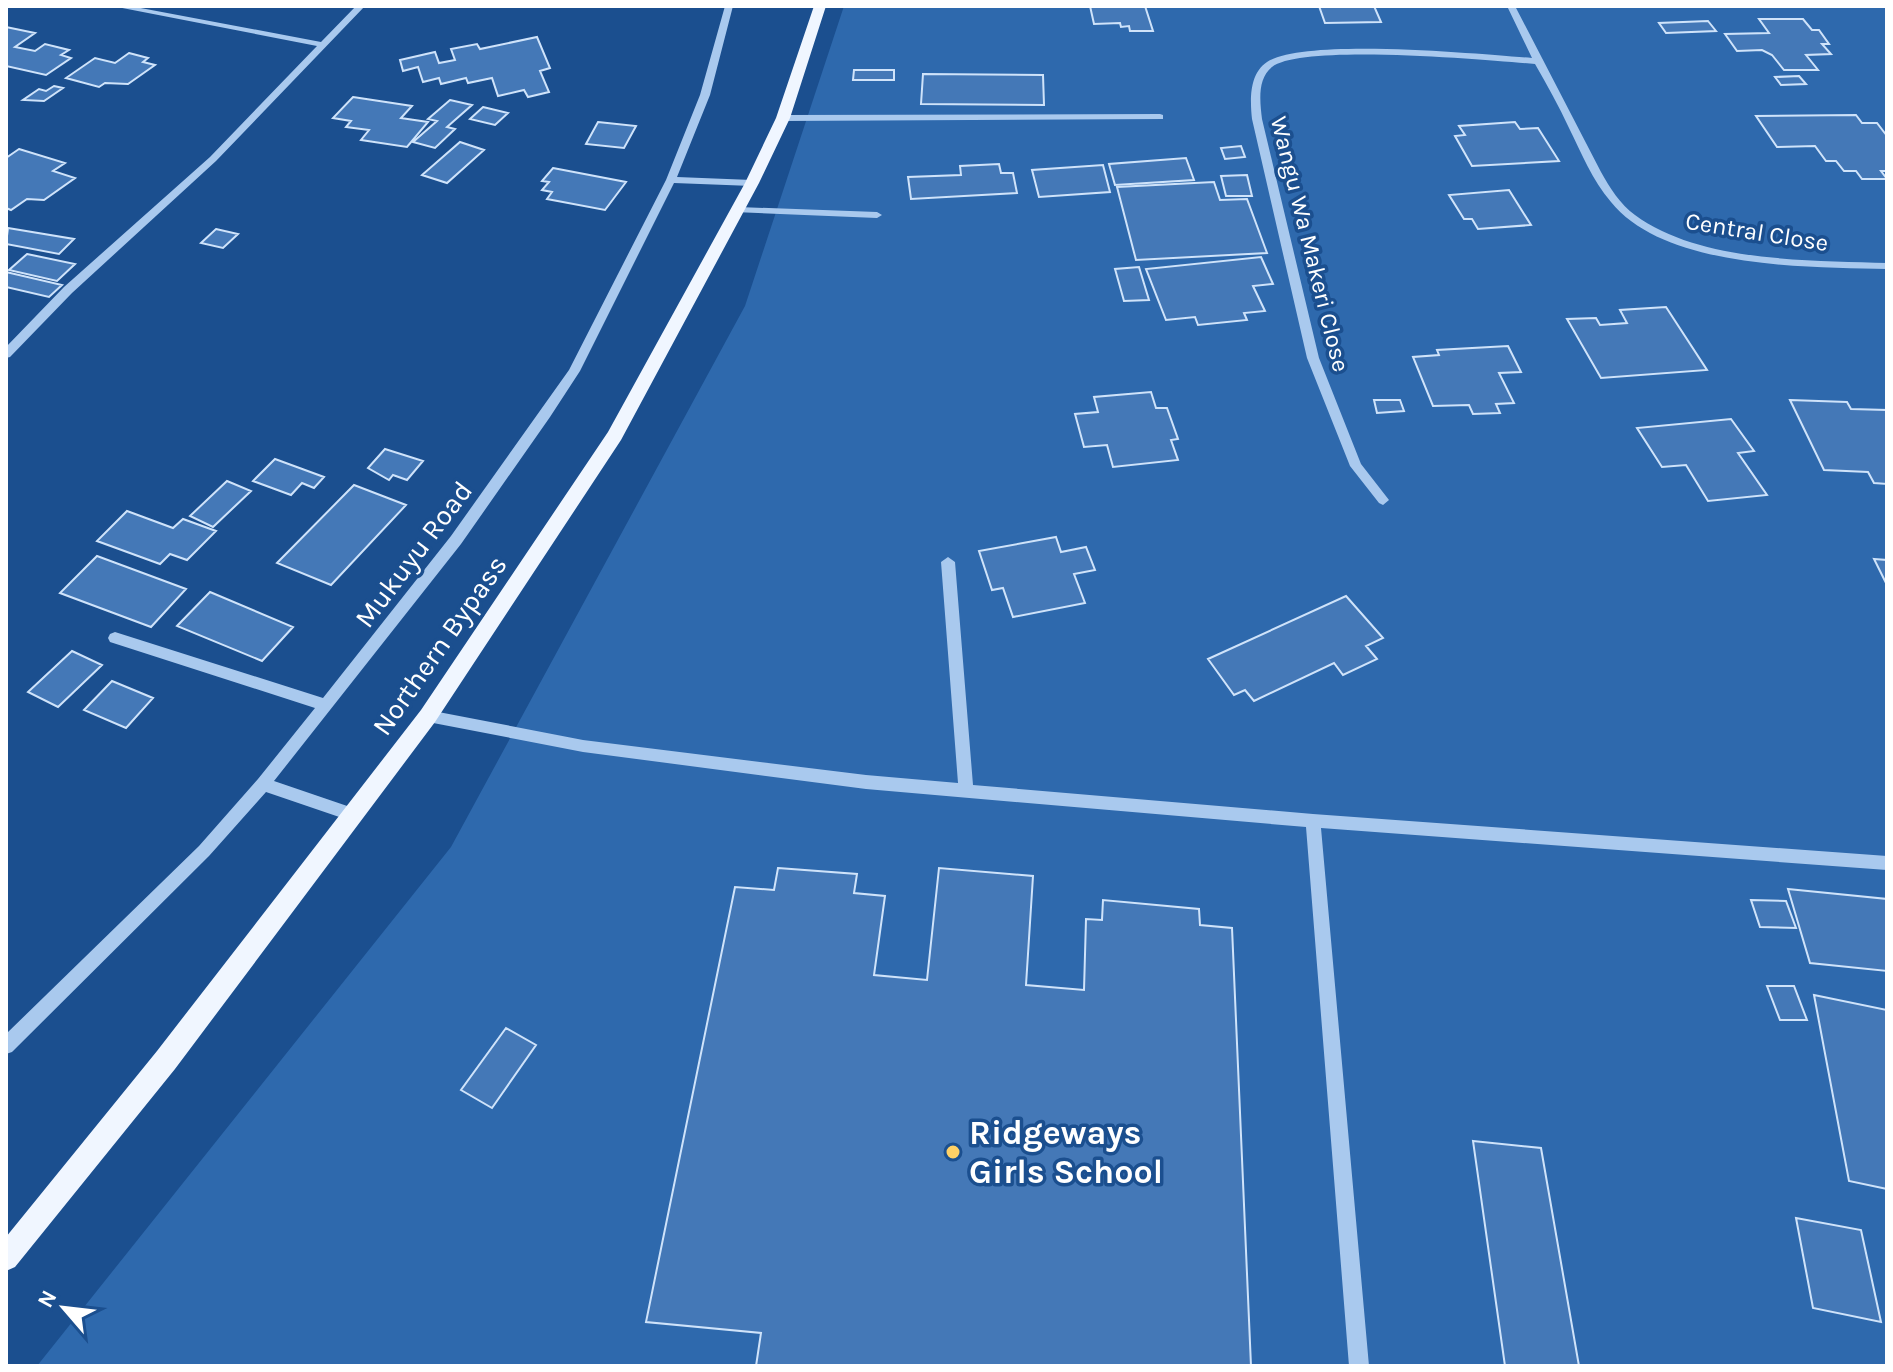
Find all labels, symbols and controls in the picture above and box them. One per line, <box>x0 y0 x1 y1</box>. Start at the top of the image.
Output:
street label: Wangu Wa Makeri Close <box>1265 113 1355 375</box>
street label: Central Close <box>1684 207 1830 257</box>
street label: Mukuyu Road <box>348 475 479 634</box>
street label: Northern Bypass <box>365 549 514 741</box>
place label: Ridgeways Girls School <box>969 1113 1163 1192</box>
marker: Ridgeways Girls School <box>944 1143 962 1161</box>
north arrow <box>24 1268 104 1348</box>
text: N <box>32 1286 62 1312</box>

